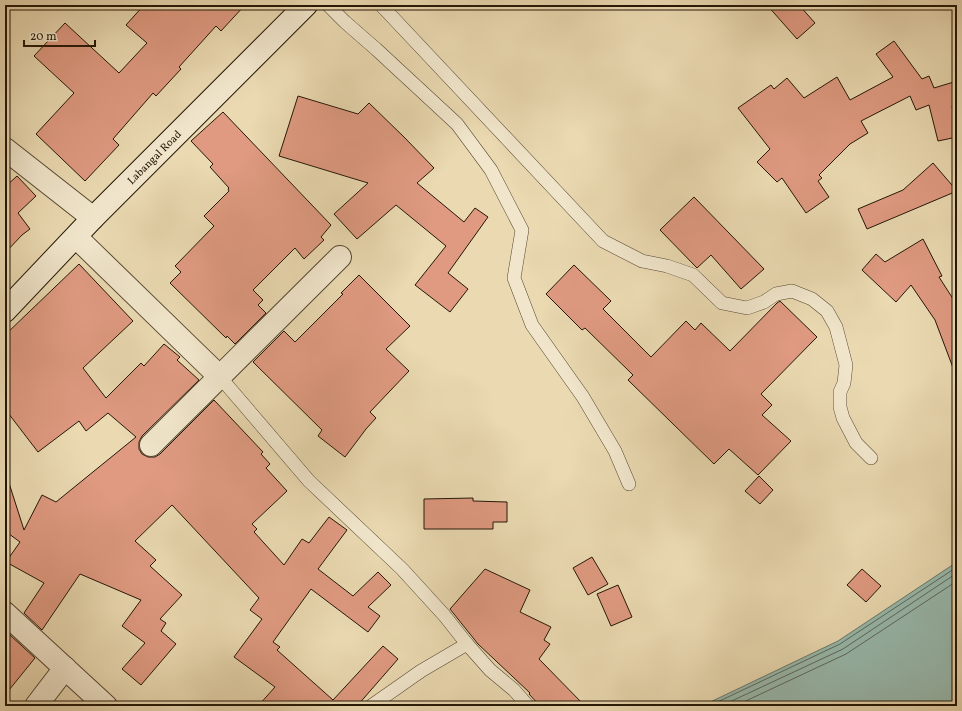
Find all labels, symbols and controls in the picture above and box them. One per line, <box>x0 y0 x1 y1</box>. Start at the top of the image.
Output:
scale bar <box>24 22 95 48</box>
text: 20 m <box>30 29 57 45</box>
street label: Labangal Road <box>125 128 186 189</box>

